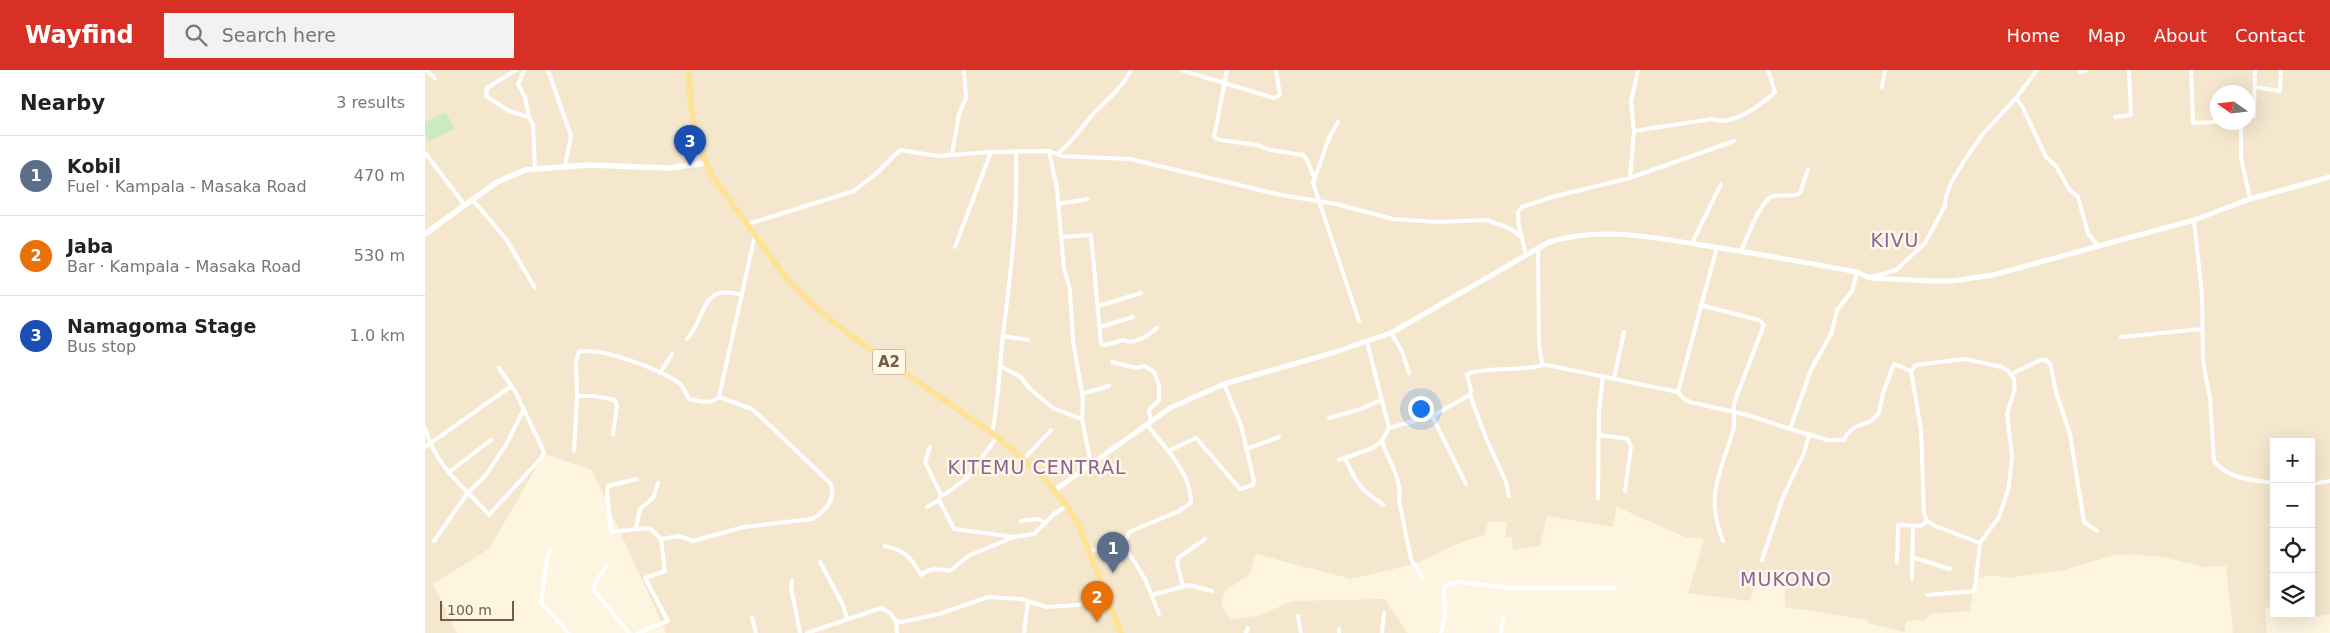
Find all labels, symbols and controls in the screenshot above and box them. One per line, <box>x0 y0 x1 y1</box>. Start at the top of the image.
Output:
search box <box>164 13 514 58</box>
text: Wayfind <box>25 21 134 49</box>
icon: search <box>182 21 210 49</box>
text: Search here <box>222 24 336 46</box>
text: Home <box>2007 25 2060 46</box>
text: Map <box>2088 25 2126 46</box>
text: About <box>2154 25 2207 46</box>
text: Contact <box>2235 25 2305 46</box>
north arrow <box>2210 85 2255 130</box>
text: Nearby <box>20 91 105 115</box>
text: 3 results <box>336 93 405 112</box>
pin: 3 <box>674 125 706 166</box>
text: Kobil <box>67 155 121 177</box>
text: 1 <box>30 166 42 185</box>
text: 470 m <box>354 166 405 185</box>
text: Fuel · Kampala - Masaka Road <box>67 177 307 196</box>
district label: KIVU <box>1871 229 1919 251</box>
text: Jaba <box>67 235 113 257</box>
text: 2 <box>30 246 42 265</box>
text: 530 m <box>354 246 405 265</box>
text: Bar · Kampala - Masaka Road <box>67 257 301 276</box>
text: Namagoma Stage <box>67 315 256 337</box>
text: 3 <box>30 326 42 345</box>
text: 1.0 km <box>350 326 405 345</box>
text: Bus stop <box>67 337 136 356</box>
road number: A2 <box>873 350 905 374</box>
your location <box>1408 396 1434 422</box>
map controls <box>2270 438 2315 618</box>
button: + <box>2270 438 2315 483</box>
district label: KITEMU CENTRAL <box>947 456 1127 478</box>
button: − <box>2270 483 2315 528</box>
button: locate <box>2270 528 2315 573</box>
pin: 1 <box>1097 532 1129 573</box>
district label: MUKONO <box>1740 568 1832 590</box>
button: layers <box>2270 573 2315 618</box>
pin: 2 <box>1081 581 1113 622</box>
scale bar <box>440 598 514 621</box>
text: 100 m <box>447 602 492 618</box>

